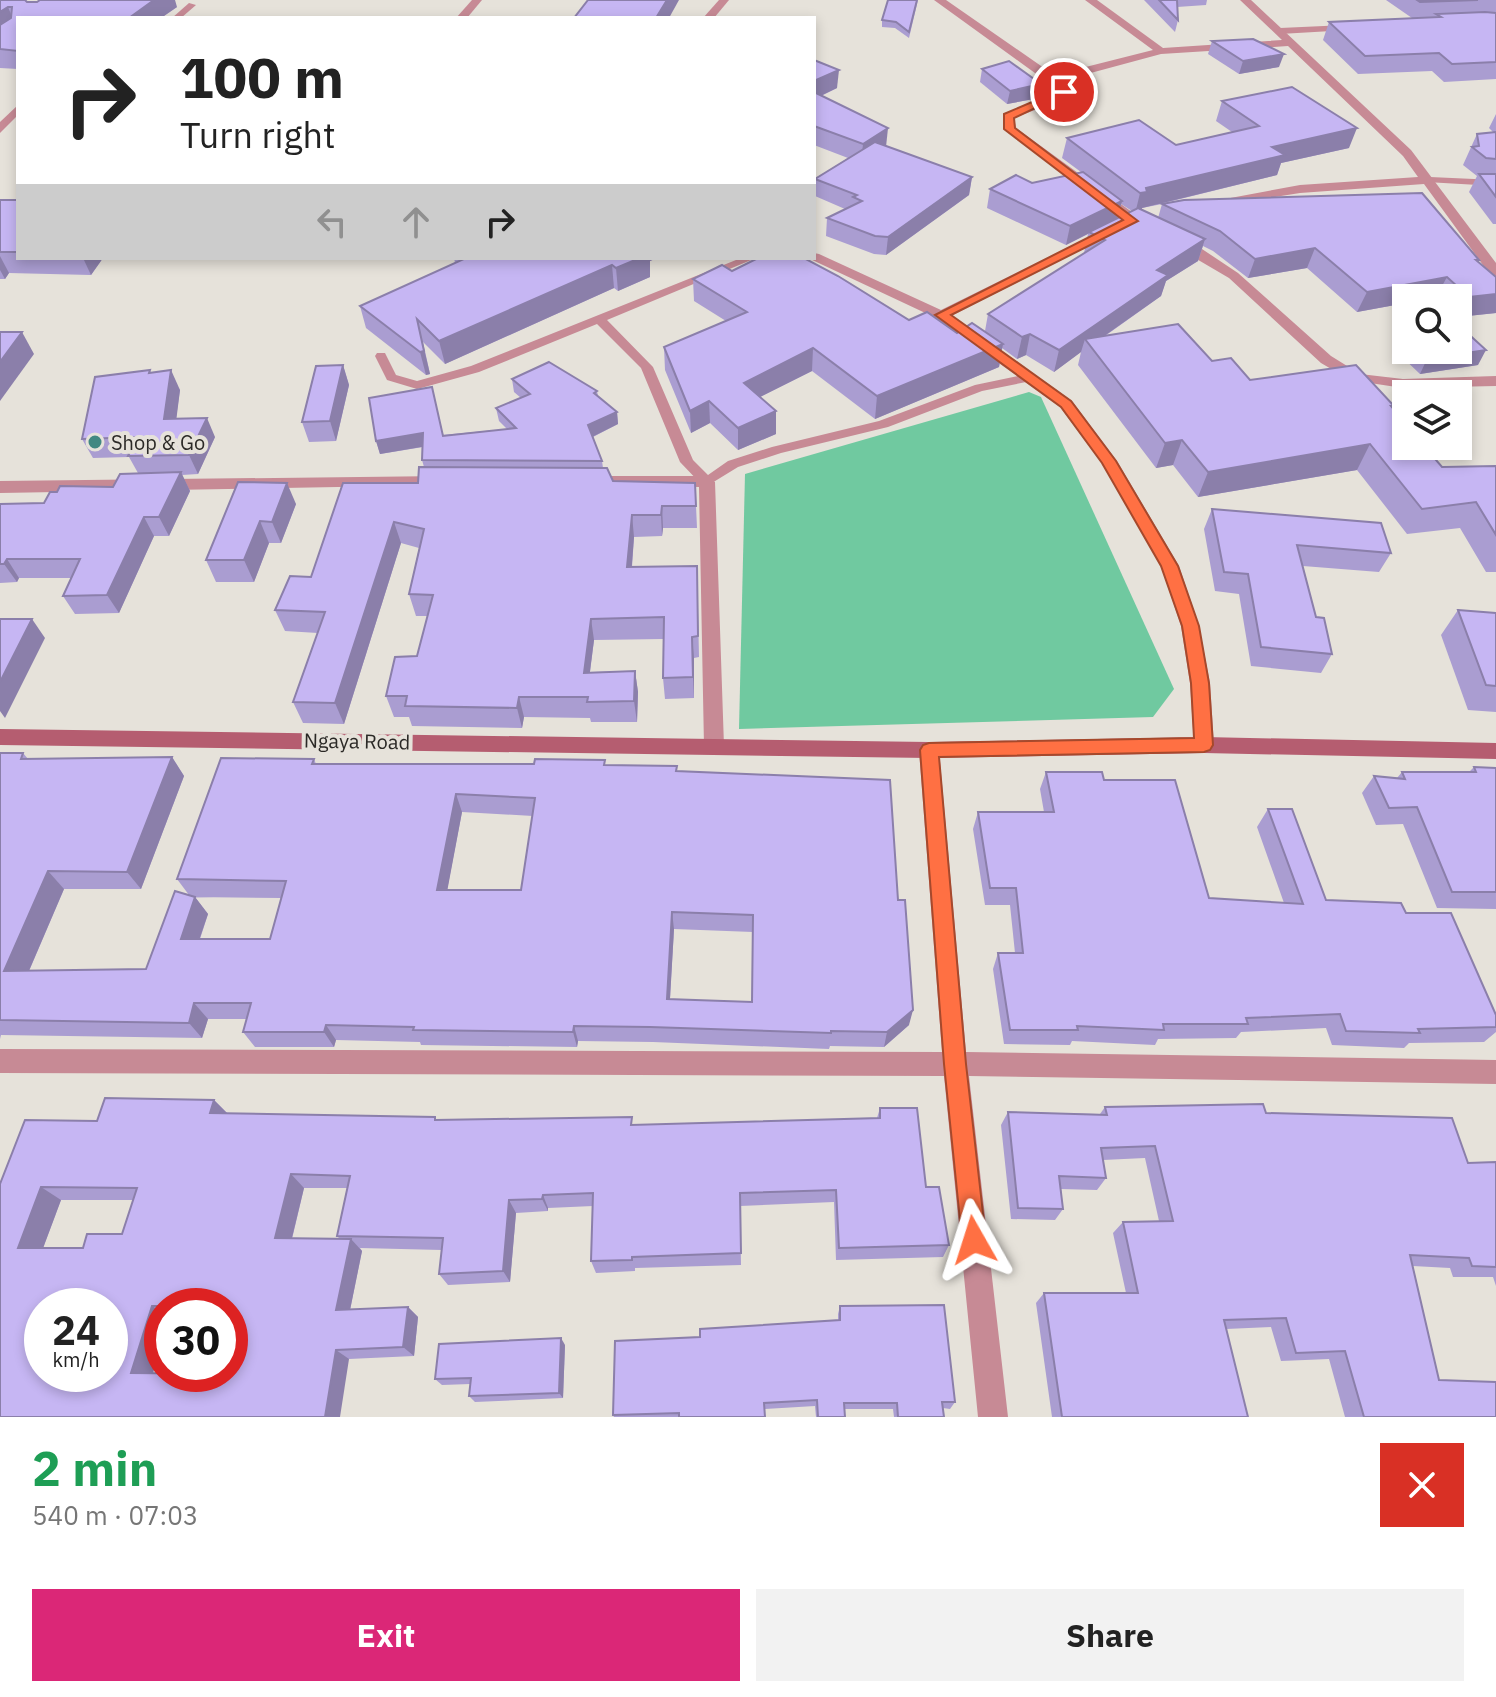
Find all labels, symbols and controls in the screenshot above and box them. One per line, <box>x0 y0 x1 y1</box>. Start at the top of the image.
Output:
text: 100 m <box>180 41 344 113</box>
icon: right <box>48 48 152 152</box>
pin <box>1030 58 1098 126</box>
icon: arrive <box>1042 70 1086 114</box>
text: Turn right <box>180 111 336 158</box>
icon: left <box>310 200 354 244</box>
icon: ahead <box>394 200 438 244</box>
icon: right <box>478 200 522 244</box>
map controls <box>1392 284 1472 460</box>
button: search <box>1392 284 1472 364</box>
button: layers <box>1392 380 1472 460</box>
place label: Shop & Go <box>111 429 205 456</box>
marker: Shop & Go <box>86 433 104 451</box>
street label: Ngaya Road <box>304 727 410 755</box>
position arrow <box>932 1198 1016 1282</box>
speed limit sign: 30 <box>144 1288 248 1392</box>
text: 24 <box>52 1304 100 1356</box>
text: km/h <box>52 1346 100 1373</box>
text: 2 min <box>32 1437 157 1499</box>
button: close <box>1380 1443 1464 1527</box>
text: 540 m · 07:03 <box>32 1498 198 1532</box>
button: Exit <box>32 1589 740 1681</box>
button: Share <box>756 1589 1464 1681</box>

